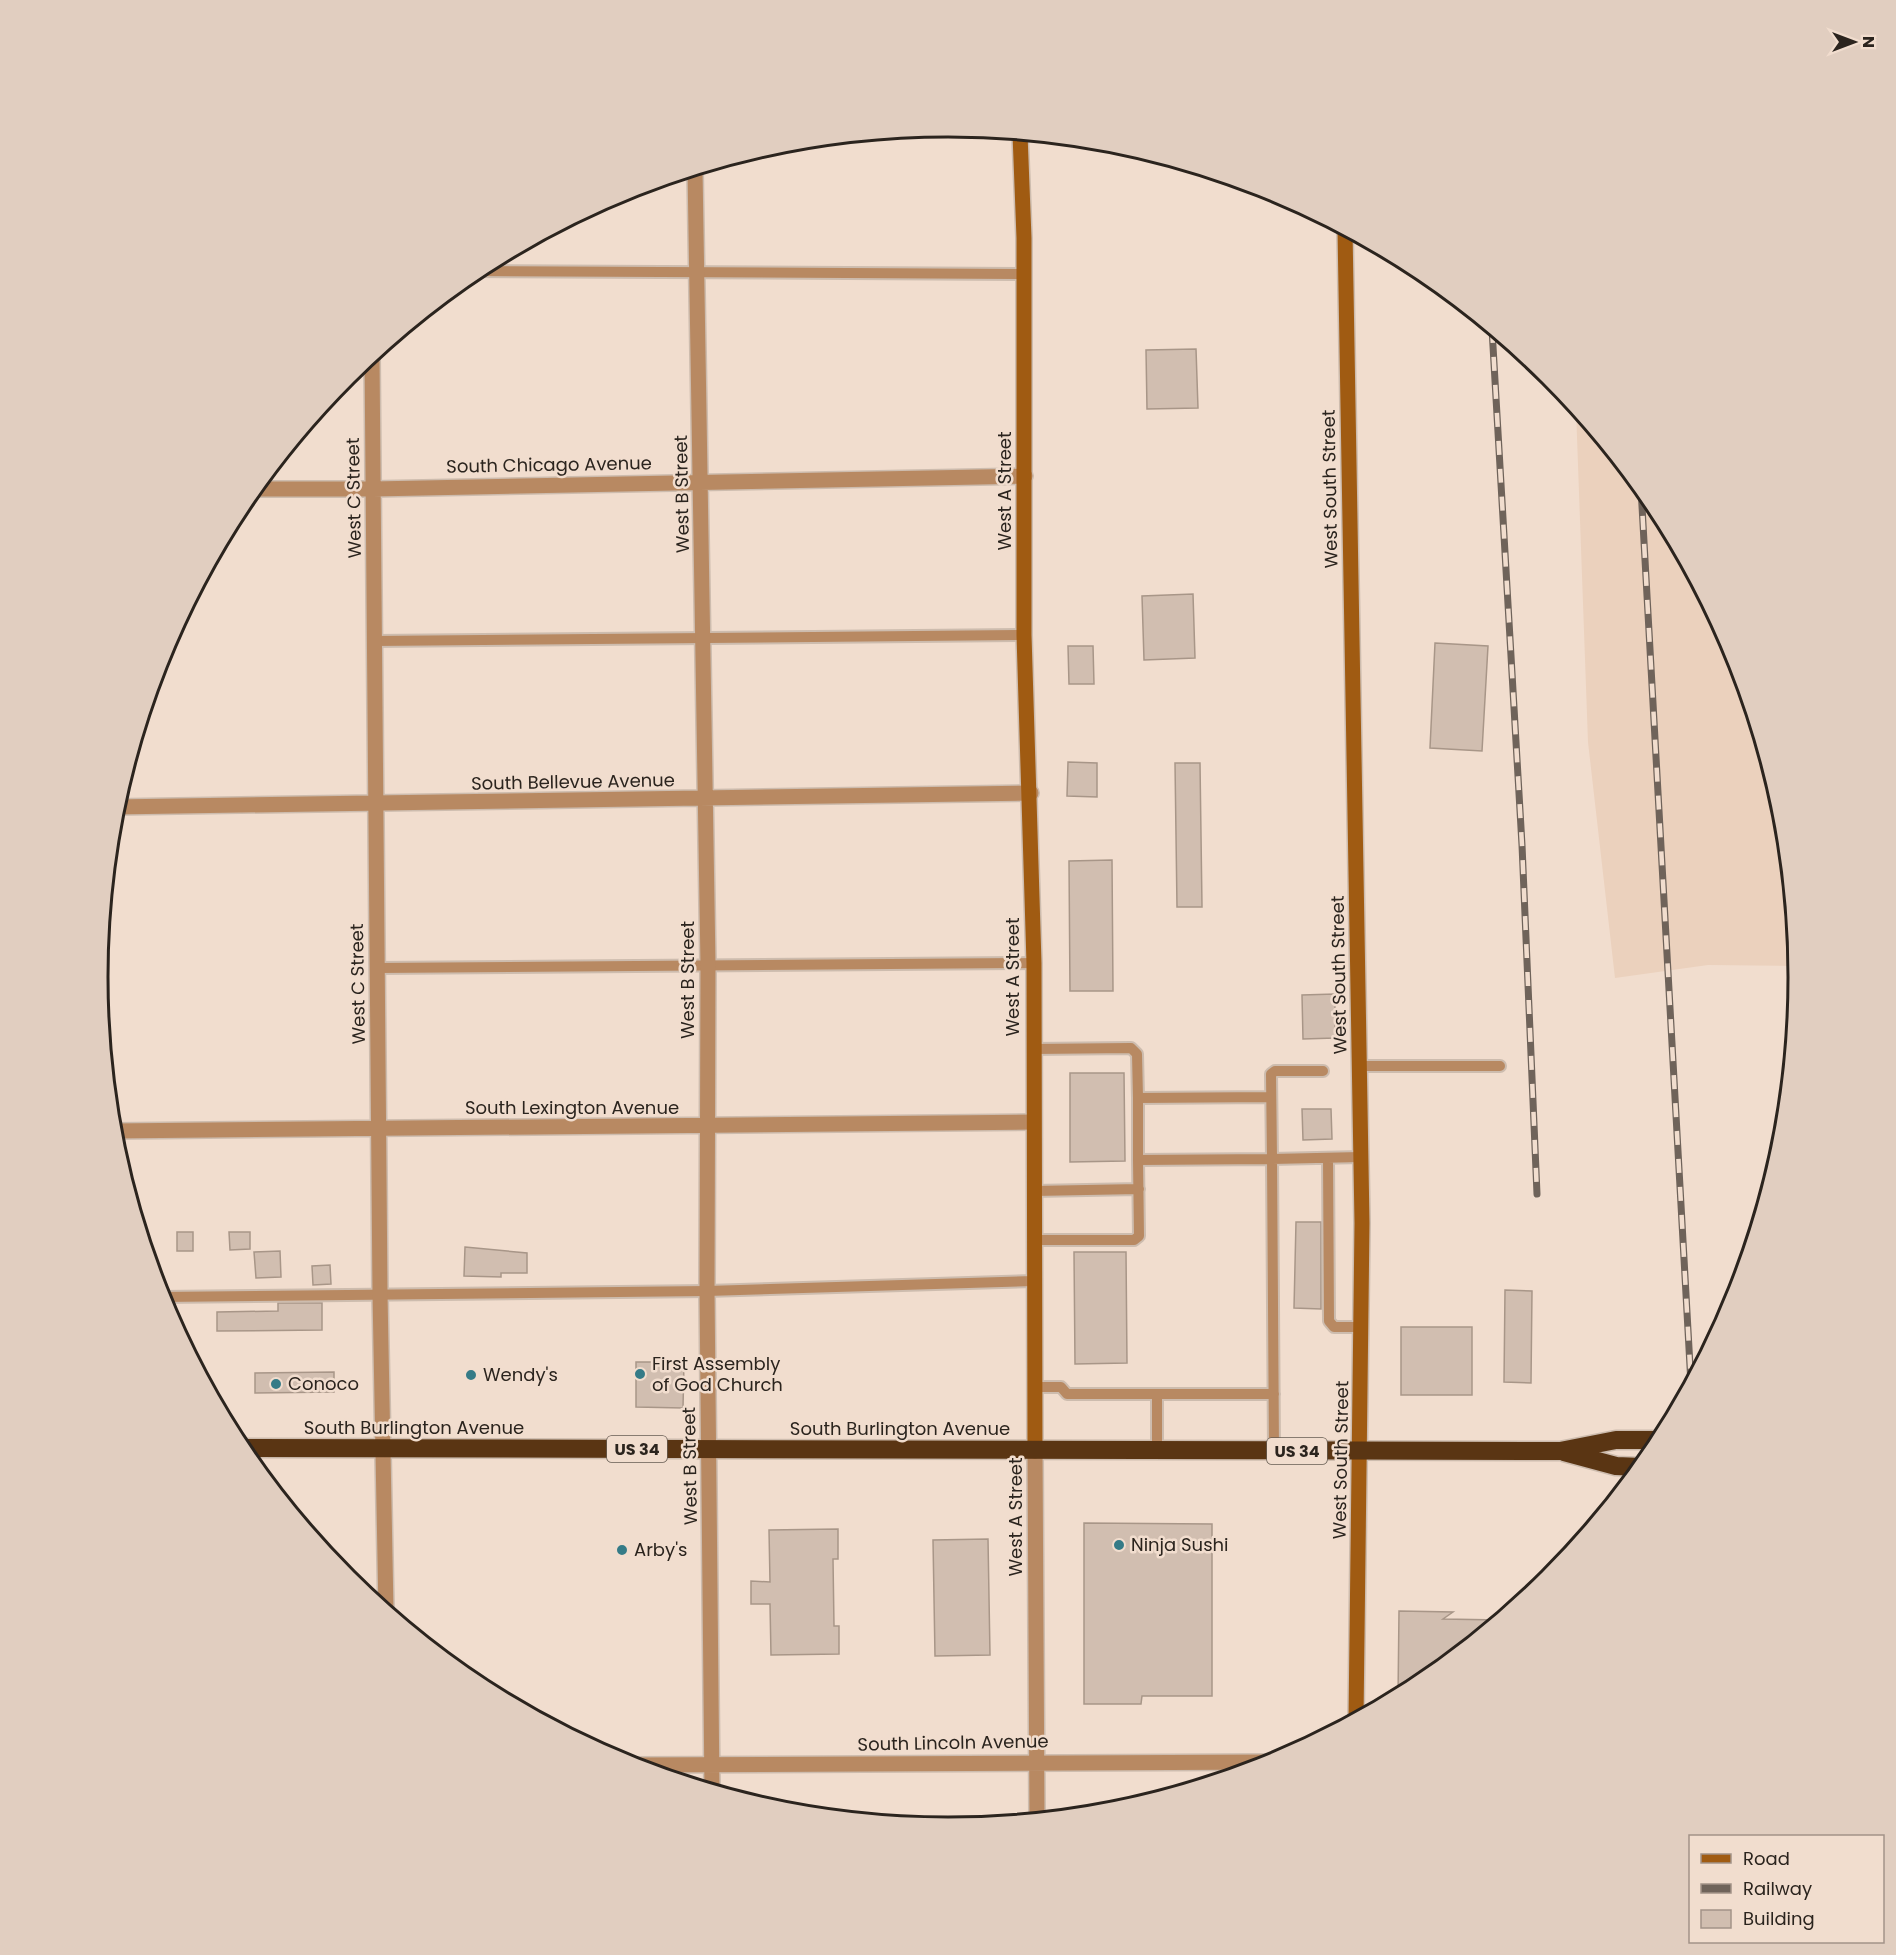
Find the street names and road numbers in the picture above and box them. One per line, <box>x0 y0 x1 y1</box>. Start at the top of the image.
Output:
street label: West South Street <box>1316 409 1343 569</box>
street label: West A Street <box>992 431 1017 551</box>
street label: West B Street <box>668 435 695 553</box>
street label: West C Street <box>340 437 367 559</box>
street label: South Chicago Avenue <box>446 450 652 479</box>
street label: South Bellevue Avenue <box>471 767 675 796</box>
street label: West South Street <box>1325 895 1352 1055</box>
street label: West A Street <box>1000 917 1025 1037</box>
street label: West B Street <box>675 921 700 1039</box>
street label: West C Street <box>344 923 371 1045</box>
street label: South Lexington Avenue <box>465 1095 679 1120</box>
street label: West South Street <box>1327 1380 1354 1540</box>
street label: West B Street <box>676 1407 703 1525</box>
street label: South Burlington Avenue <box>304 1415 524 1440</box>
street label: South Burlington Avenue <box>790 1416 1010 1441</box>
road number: US 34 <box>607 1436 667 1462</box>
road number: US 34 <box>1267 1438 1327 1464</box>
street label: West A Street <box>1003 1457 1028 1577</box>
street label: South Lincoln Avenue <box>857 1728 1049 1757</box>

